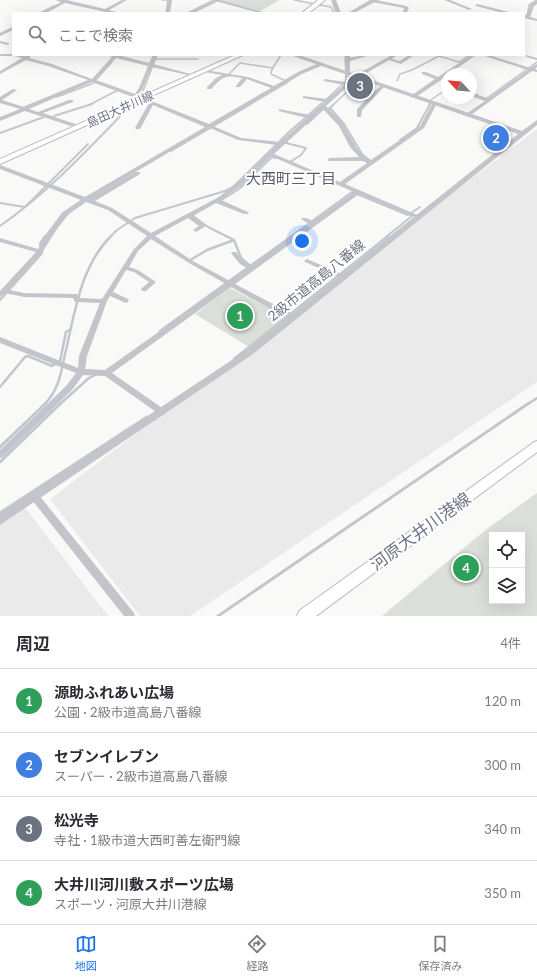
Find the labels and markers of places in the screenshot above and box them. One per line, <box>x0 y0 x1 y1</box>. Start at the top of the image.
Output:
pin: 3 <box>347 71 373 101</box>
pin: 2 <box>483 123 509 153</box>
pin: 1 <box>227 301 253 331</box>
pin: 4 <box>453 553 479 583</box>

